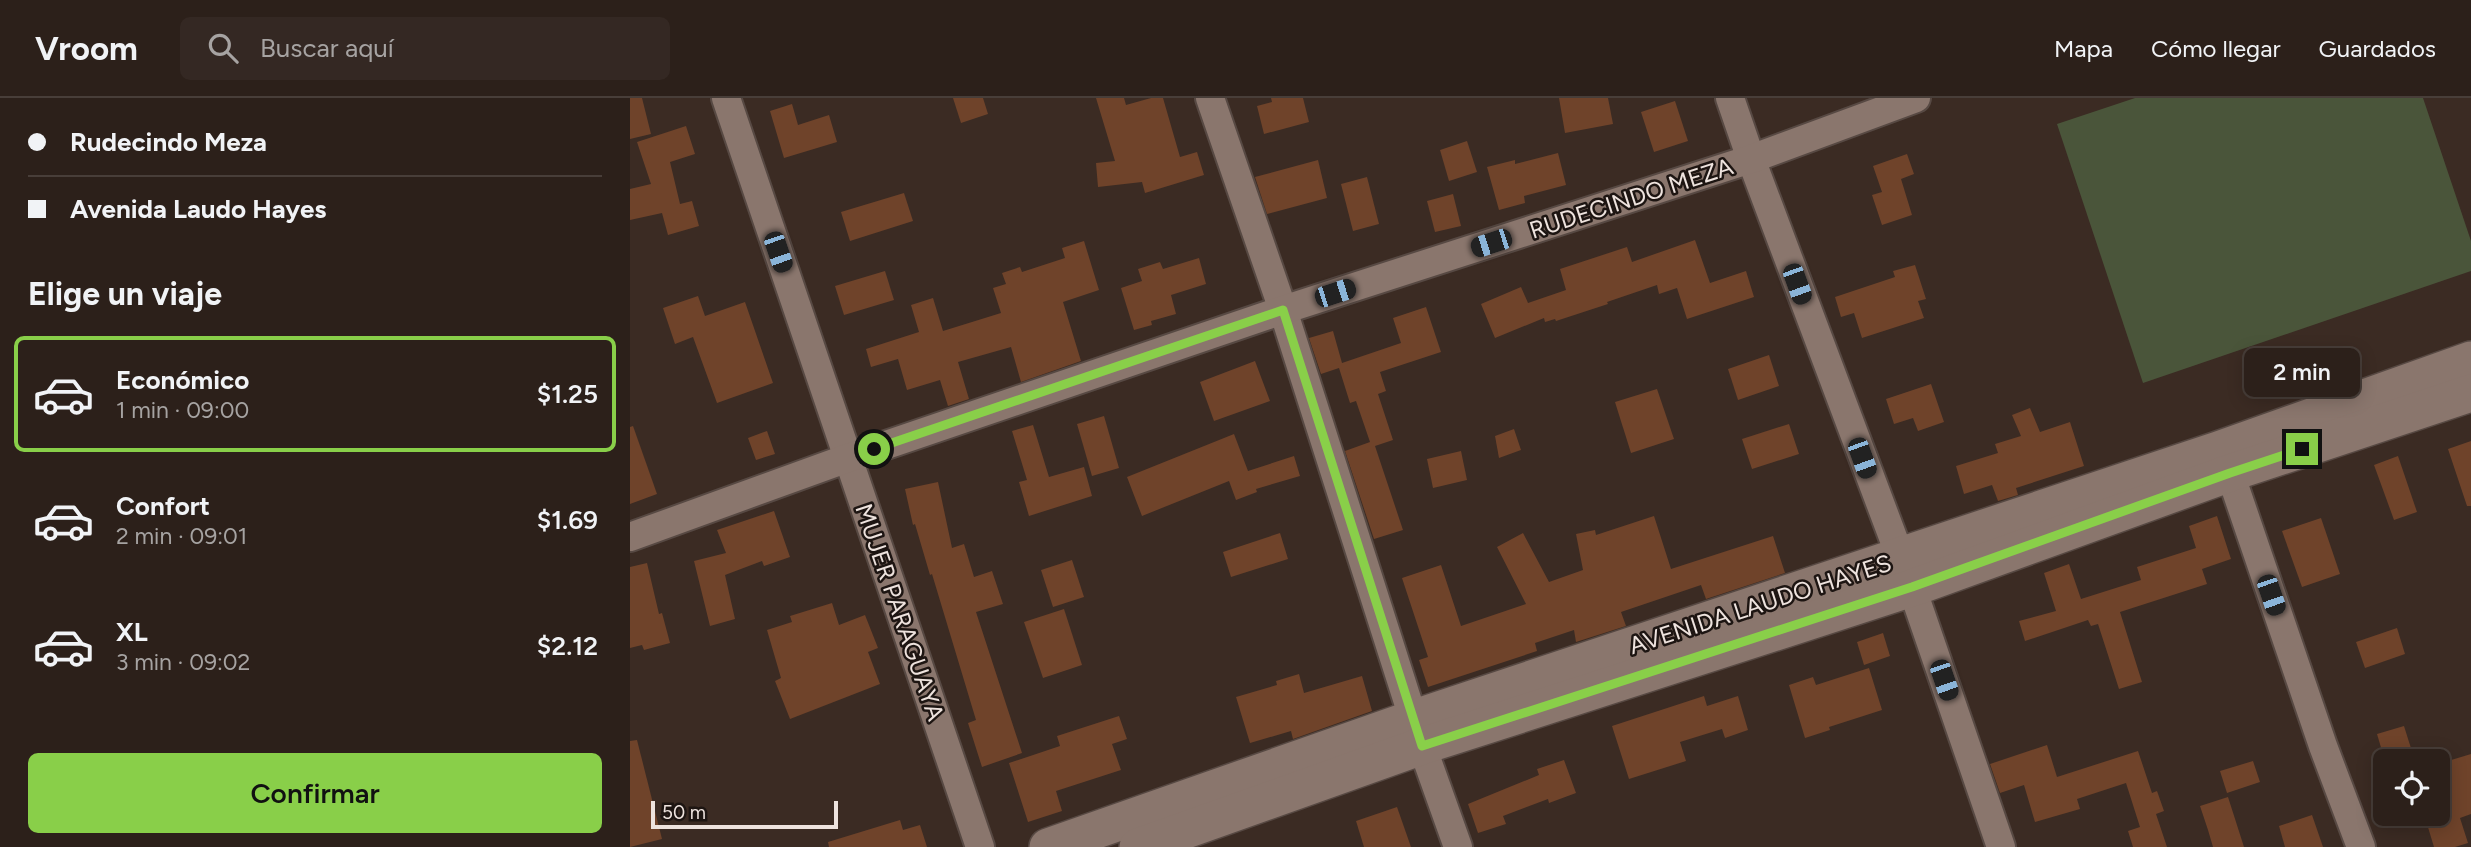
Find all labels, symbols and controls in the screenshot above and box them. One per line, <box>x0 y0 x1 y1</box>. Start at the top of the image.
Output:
search box <box>180 17 670 80</box>
text: Vroom <box>35 29 138 68</box>
icon: search <box>204 29 242 67</box>
text: Buscar aquí <box>260 32 394 64</box>
text: Mapa <box>2054 34 2113 63</box>
text: Cómo llegar <box>2151 34 2281 63</box>
text: Guardados <box>2319 34 2436 63</box>
text: Rudecindo Meza <box>70 126 267 158</box>
street label: RUDECINDO MEZA <box>1526 151 1737 245</box>
text: Avenida Laudo Hayes <box>70 193 326 225</box>
car <box>1468 227 1515 259</box>
car <box>762 229 795 275</box>
car <box>1780 261 1815 307</box>
text: Elige un viaje <box>28 275 222 313</box>
car <box>1312 277 1359 309</box>
callout: 2 min <box>2244 348 2360 396</box>
text: 2 min <box>2273 358 2331 386</box>
icon: car <box>32 363 95 426</box>
text: Económico <box>116 364 249 396</box>
text: $1.25 <box>537 378 598 410</box>
text: 1 min · 09:00 <box>116 396 249 424</box>
route start <box>858 433 890 465</box>
route end <box>2286 433 2318 465</box>
car <box>1845 435 1880 481</box>
icon: car <box>32 489 95 552</box>
text: Confort <box>116 490 210 522</box>
street label: MUJER PARAGUAYA <box>849 500 951 725</box>
text: $1.69 <box>537 504 598 536</box>
text: 2 min · 09:01 <box>116 522 247 550</box>
street label: AVENIDA LAUDO HAYES <box>1625 548 1895 660</box>
car <box>2255 572 2288 618</box>
icon: car <box>32 615 95 678</box>
text: XL <box>116 616 148 648</box>
text: $2.12 <box>537 630 598 662</box>
text: 3 min · 09:02 <box>116 648 250 676</box>
car <box>1928 657 1961 703</box>
map controls <box>2373 749 2450 826</box>
button: locate <box>2373 749 2450 826</box>
button: Confirmar <box>28 753 602 833</box>
scale bar <box>651 798 838 830</box>
text: 50 m <box>662 801 706 824</box>

